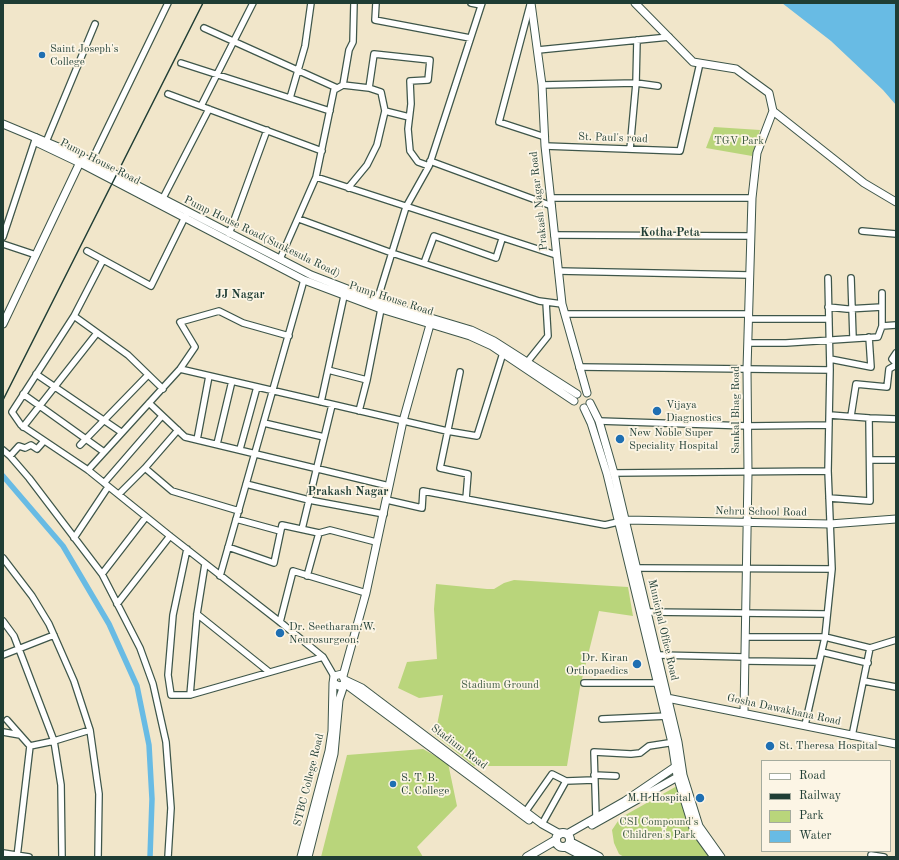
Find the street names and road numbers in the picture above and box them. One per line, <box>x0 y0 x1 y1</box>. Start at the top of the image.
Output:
street label: St. Paul's road <box>578 130 648 146</box>
street label: Pump House Road <box>58 136 142 188</box>
street label: Prakash Nagar Road <box>527 151 551 251</box>
street label: Pump House Road(Sunkesula Road) <box>182 193 342 281</box>
street label: Pump House Road <box>347 279 435 319</box>
street label: Sankal Bhag Road <box>729 366 743 454</box>
street label: Nehru School Road <box>715 505 807 519</box>
street label: Municipal Office Road <box>645 578 681 682</box>
street label: Gosha Dawakhana Road <box>726 691 842 729</box>
street label: Stadium Road <box>428 722 490 772</box>
street label: STBC College Road <box>291 732 327 828</box>

